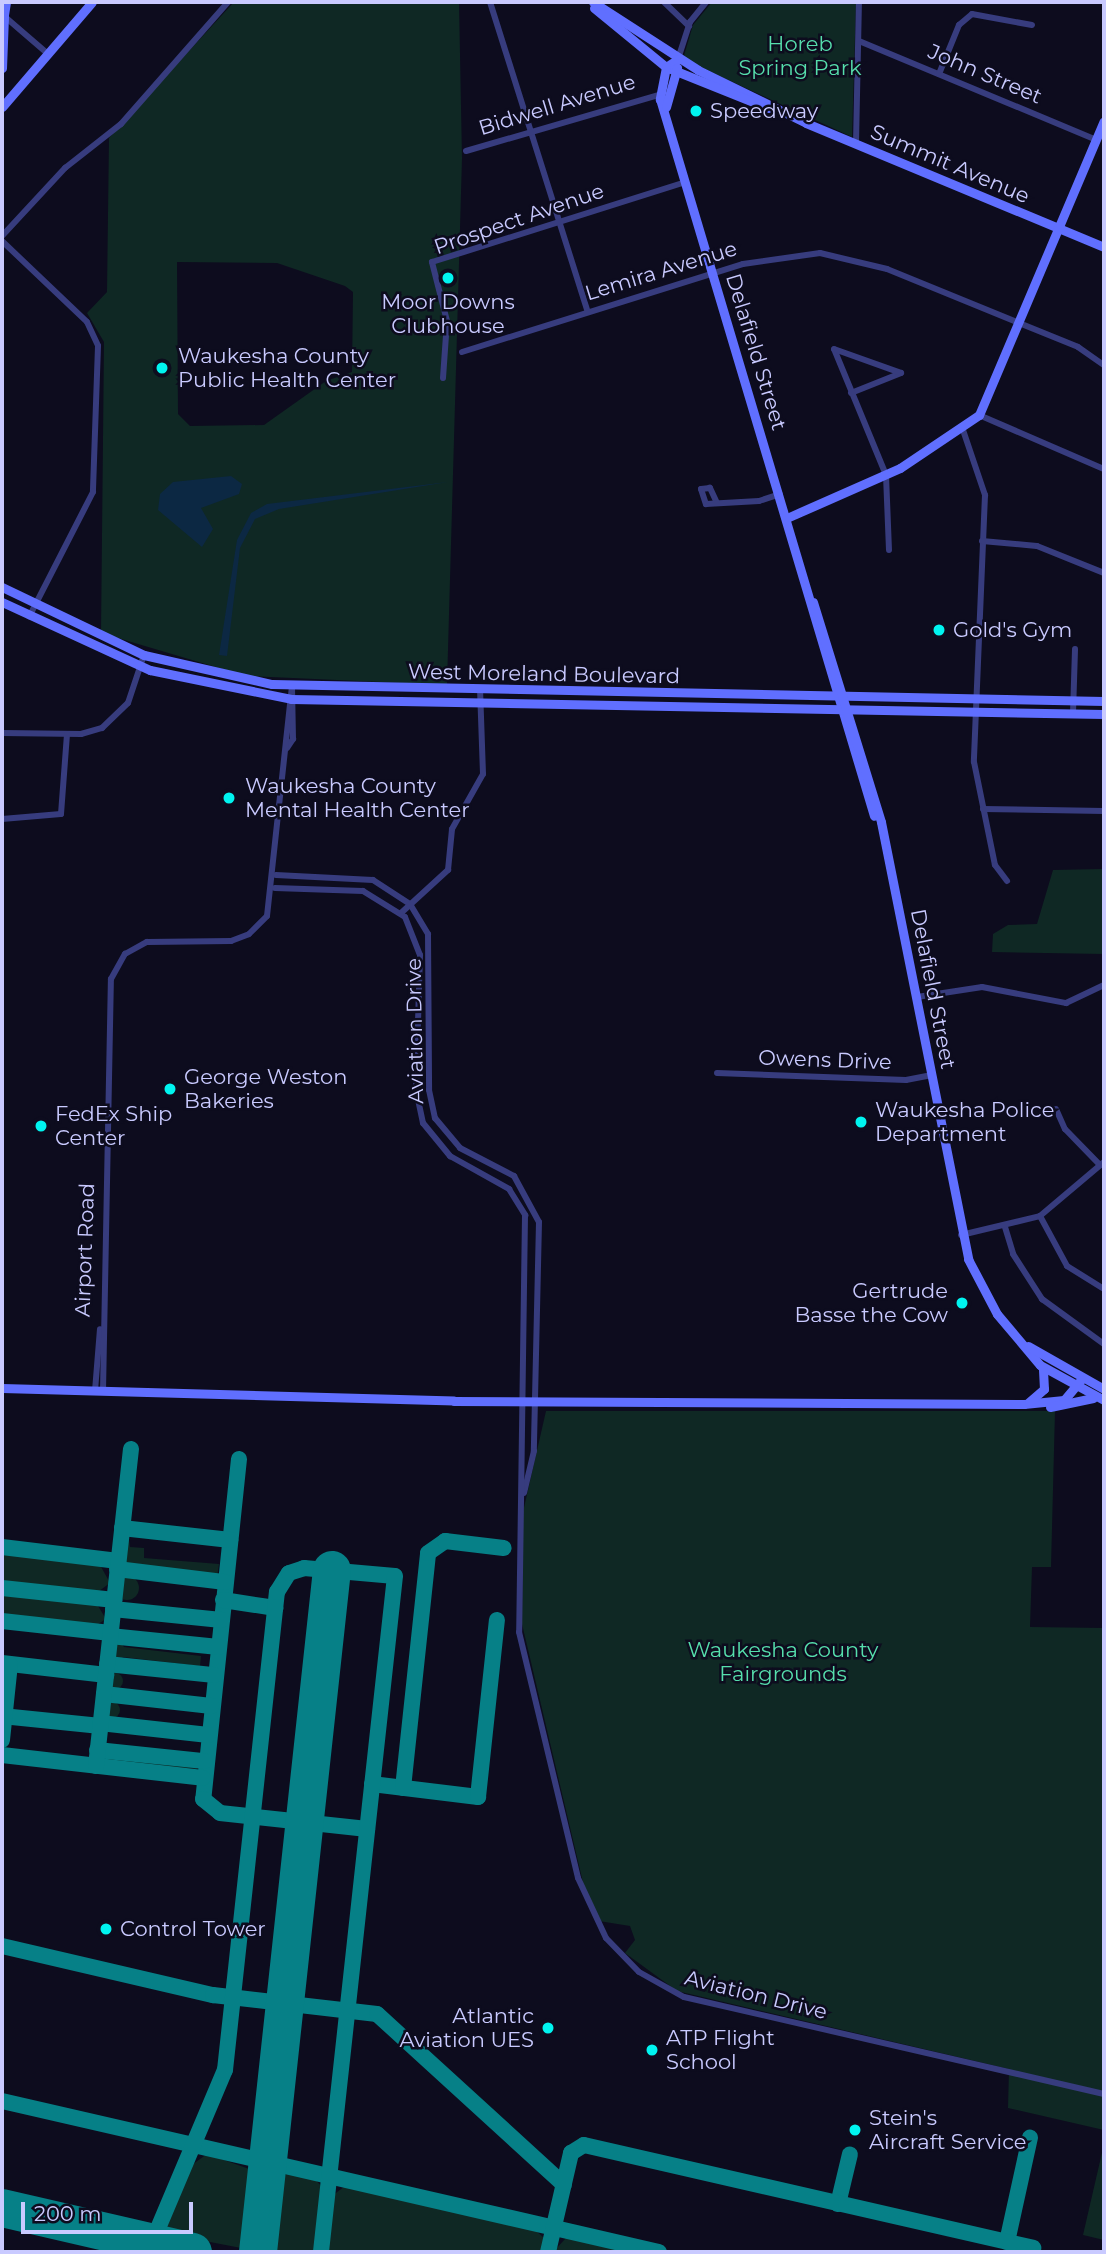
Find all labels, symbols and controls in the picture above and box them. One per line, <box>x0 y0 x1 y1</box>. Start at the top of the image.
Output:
park label: Horeb Spring Park <box>738 31 862 81</box>
street label: John Street <box>924 39 1046 109</box>
street label: Bidwell Avenue <box>476 69 638 141</box>
place label: Speedway <box>710 98 818 124</box>
marker: Speedway <box>688 103 704 119</box>
street label: Summit Avenue <box>867 119 1033 209</box>
street label: Prospect Avenue <box>431 178 607 260</box>
street label: Lemira Avenue <box>582 236 740 306</box>
marker: Moor Downs Clubhouse <box>440 270 456 286</box>
street label: Delafield Street <box>720 271 792 433</box>
place label: Moor Downs Clubhouse <box>381 289 515 339</box>
place label: Waukesha County Public Health Center <box>178 343 396 393</box>
marker: Waukesha County Public Health Center <box>152 358 172 378</box>
place label: Gold's Gym <box>953 617 1072 643</box>
marker: Gold's Gym <box>931 622 947 638</box>
street label: West Moreland Boulevard <box>408 659 680 689</box>
place label: Waukesha County Mental Health Center <box>245 773 470 823</box>
marker: Waukesha County Mental Health Center <box>219 788 239 808</box>
street label: Delafield Street <box>905 907 961 1071</box>
street label: Aviation Drive <box>401 958 429 1104</box>
street label: Owens Drive <box>758 1045 892 1075</box>
place label: George Weston Bakeries <box>184 1064 347 1114</box>
marker: George Weston Bakeries <box>162 1081 178 1097</box>
place label: Waukesha Police Department <box>875 1097 1054 1147</box>
place label: FedEx Ship Center <box>55 1101 172 1151</box>
marker: Waukesha Police Department <box>853 1114 869 1130</box>
marker: FedEx Ship Center <box>33 1118 49 1134</box>
street label: Airport Road <box>70 1183 100 1317</box>
place label: Gertrude Basse the Cow <box>794 1278 948 1328</box>
marker: Gertrude Basse the Cow <box>954 1295 970 1311</box>
park label: Waukesha County Fairgrounds <box>688 1637 878 1687</box>
place label: Control Tower <box>120 1916 266 1942</box>
marker: Control Tower <box>98 1921 114 1937</box>
street label: Aviation Drive <box>682 1965 830 2025</box>
place label: Atlantic Aviation UES <box>399 2003 534 2053</box>
marker: Atlantic Aviation UES <box>540 2020 556 2036</box>
place label: ATP Flight School <box>666 2025 775 2075</box>
marker: ATP Flight School <box>644 2042 660 2058</box>
place label: Stein's Aircraft Service <box>869 2105 1026 2155</box>
marker: Stein's Aircraft Service <box>847 2122 863 2138</box>
scale bar <box>24 2188 196 2232</box>
text: 200 m <box>34 2201 101 2226</box>

